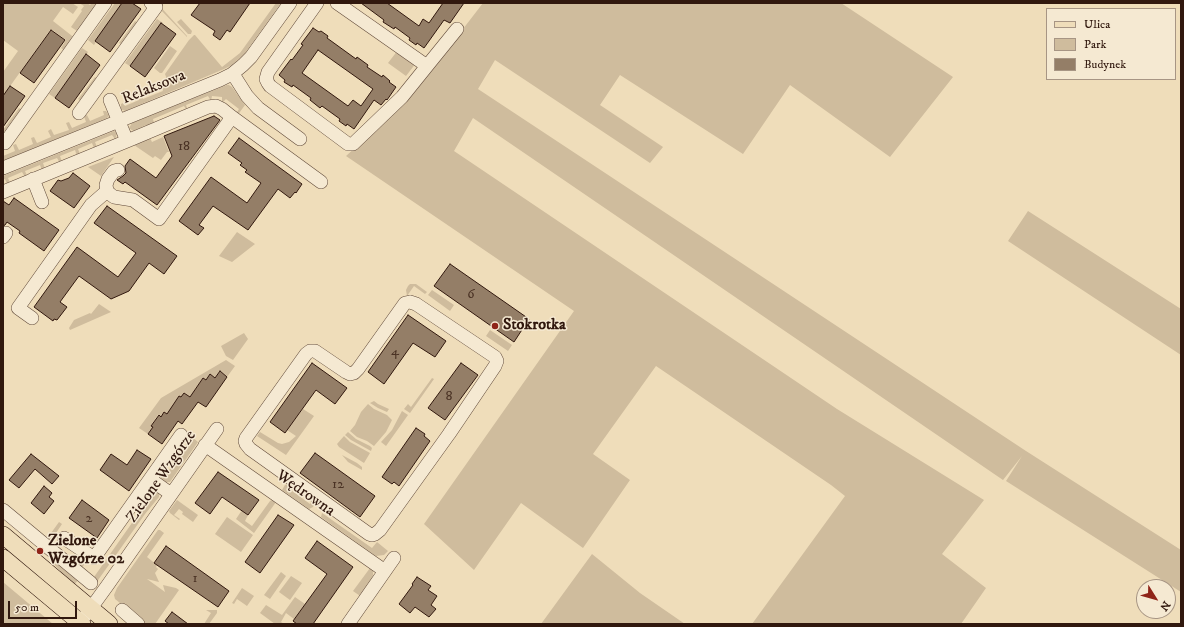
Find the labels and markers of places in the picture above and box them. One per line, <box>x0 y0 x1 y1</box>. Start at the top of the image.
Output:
place label: Stokrotka <box>503 316 566 336</box>
marker: Stokrotka <box>490 321 500 331</box>
place label: Zielone Wzgórze 02 <box>48 532 124 570</box>
marker: Zielone Wzgórze 02 <box>35 546 45 556</box>

